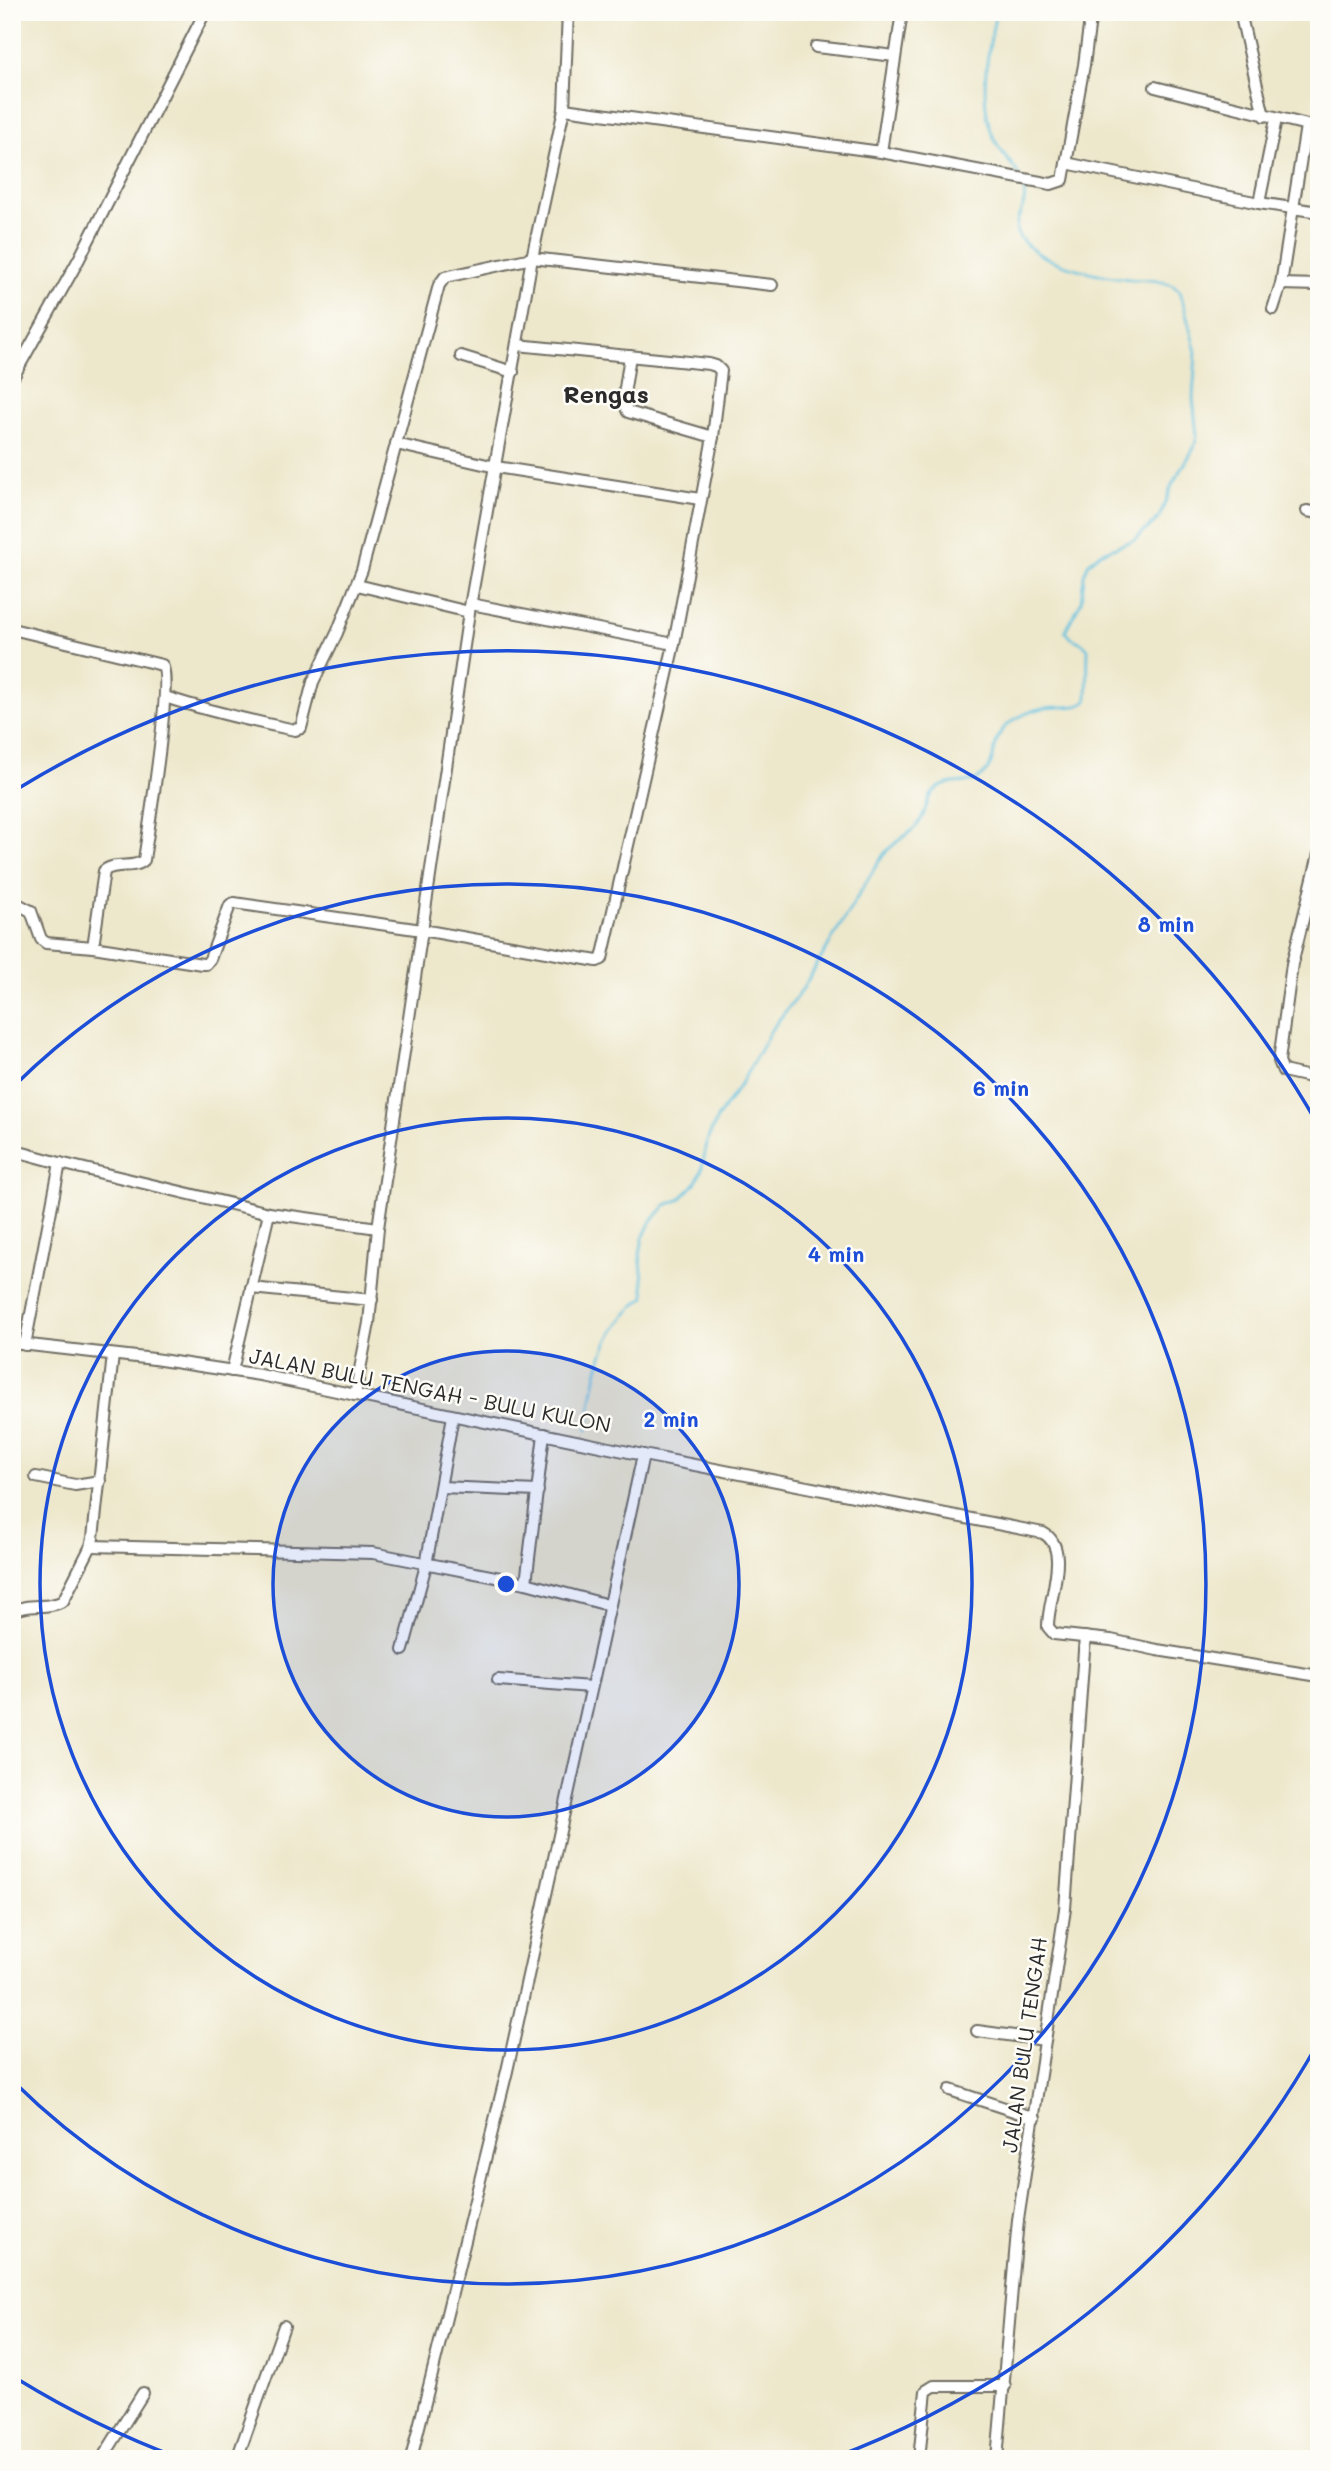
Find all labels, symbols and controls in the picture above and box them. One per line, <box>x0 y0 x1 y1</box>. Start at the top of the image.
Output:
district label: Rengas <box>563 378 649 409</box>
text: 8 min <box>1138 910 1194 937</box>
text: 6 min <box>973 1074 1029 1101</box>
text: 4 min <box>808 1240 864 1267</box>
street label: JALAN BULU TENGAH - BULU KULON <box>247 1341 613 1438</box>
text: 2 min <box>643 1405 699 1432</box>
centre of rings <box>494 1572 518 1596</box>
street label: JALAN BULU TENGAH <box>995 1935 1052 2154</box>

